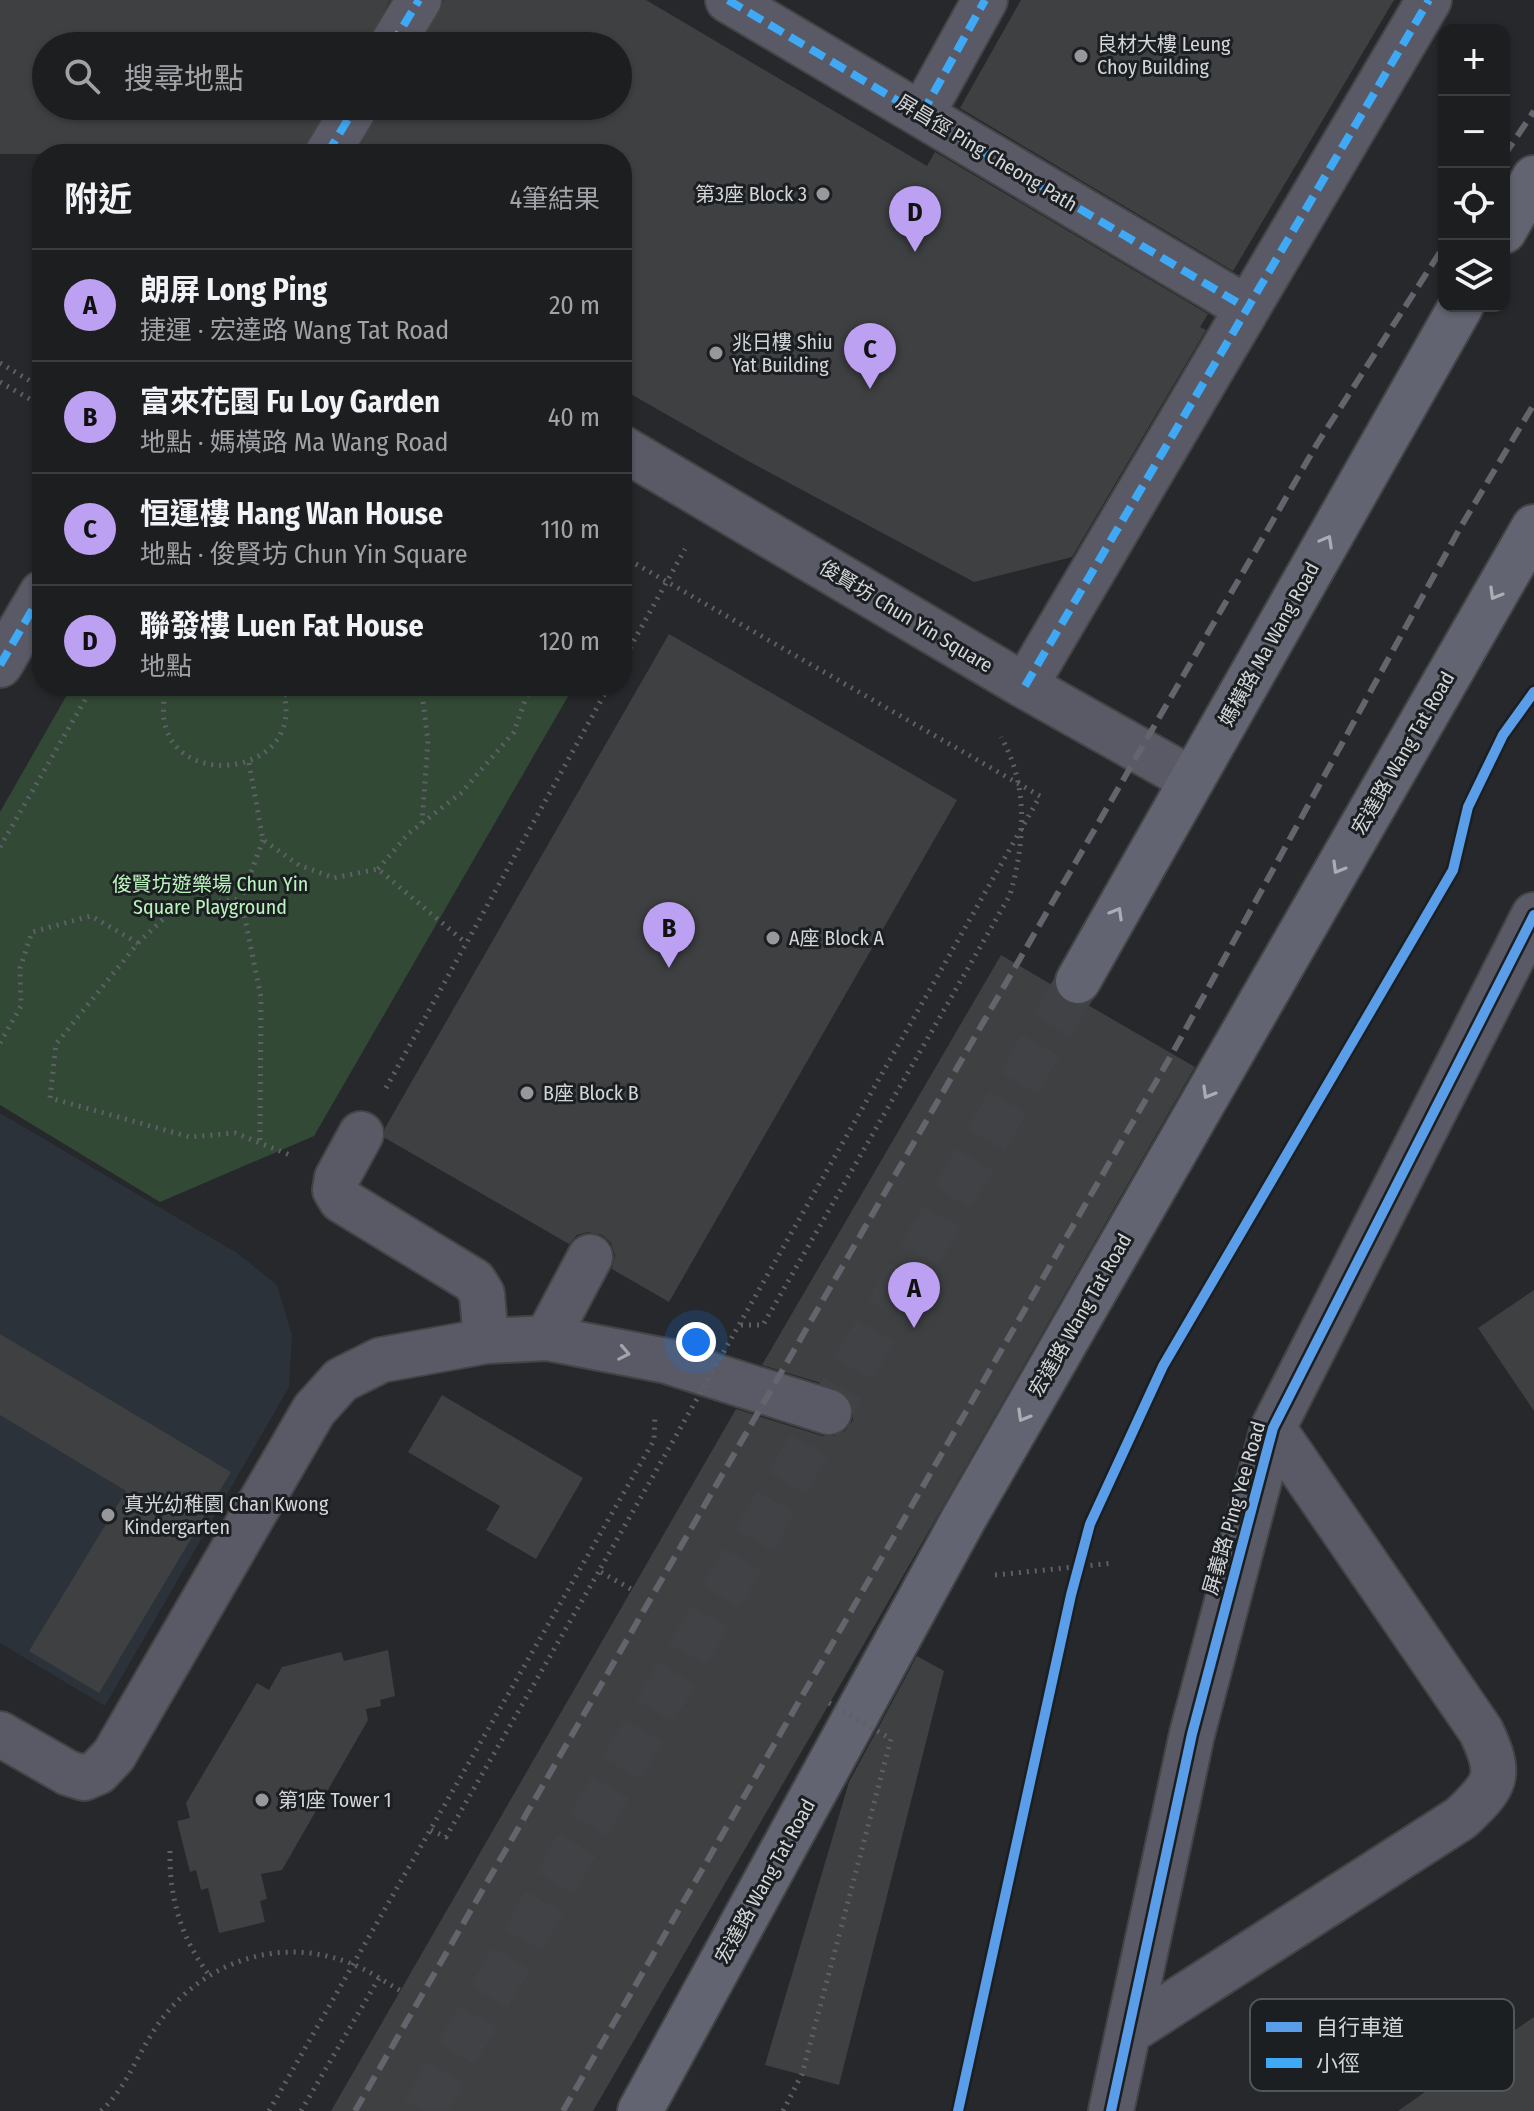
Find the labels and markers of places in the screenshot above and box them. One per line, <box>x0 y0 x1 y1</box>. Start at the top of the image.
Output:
place label: 良材大樓 Leung Choy Building <box>1097 32 1231 79</box>
marker: 良材大樓 Leung Choy Building <box>1072 47 1090 65</box>
place label: 第3座 Block 3 <box>695 182 807 206</box>
marker: 第3座 Block 3 <box>814 185 832 203</box>
pin: D <box>889 186 941 252</box>
pin: C <box>844 323 896 389</box>
place label: 兆日樓 Shiu Yat Building <box>732 330 833 377</box>
marker: 兆日樓 Shiu Yat Building <box>707 344 725 362</box>
pin: B <box>643 902 695 968</box>
place label: A座 Block A <box>789 926 884 950</box>
marker: A座 Block A <box>764 929 782 947</box>
place label: B座 Block B <box>543 1081 639 1105</box>
marker: B座 Block B <box>518 1084 536 1102</box>
pin: A <box>888 1262 940 1328</box>
place label: 真光幼稚園 Chan Kwong Kindergarten <box>124 1492 329 1539</box>
marker: 真光幼稚園 Chan Kwong Kindergarten <box>99 1506 117 1524</box>
place label: 第1座 Tower 1 <box>278 1788 392 1812</box>
marker: 第1座 Tower 1 <box>253 1791 271 1809</box>

